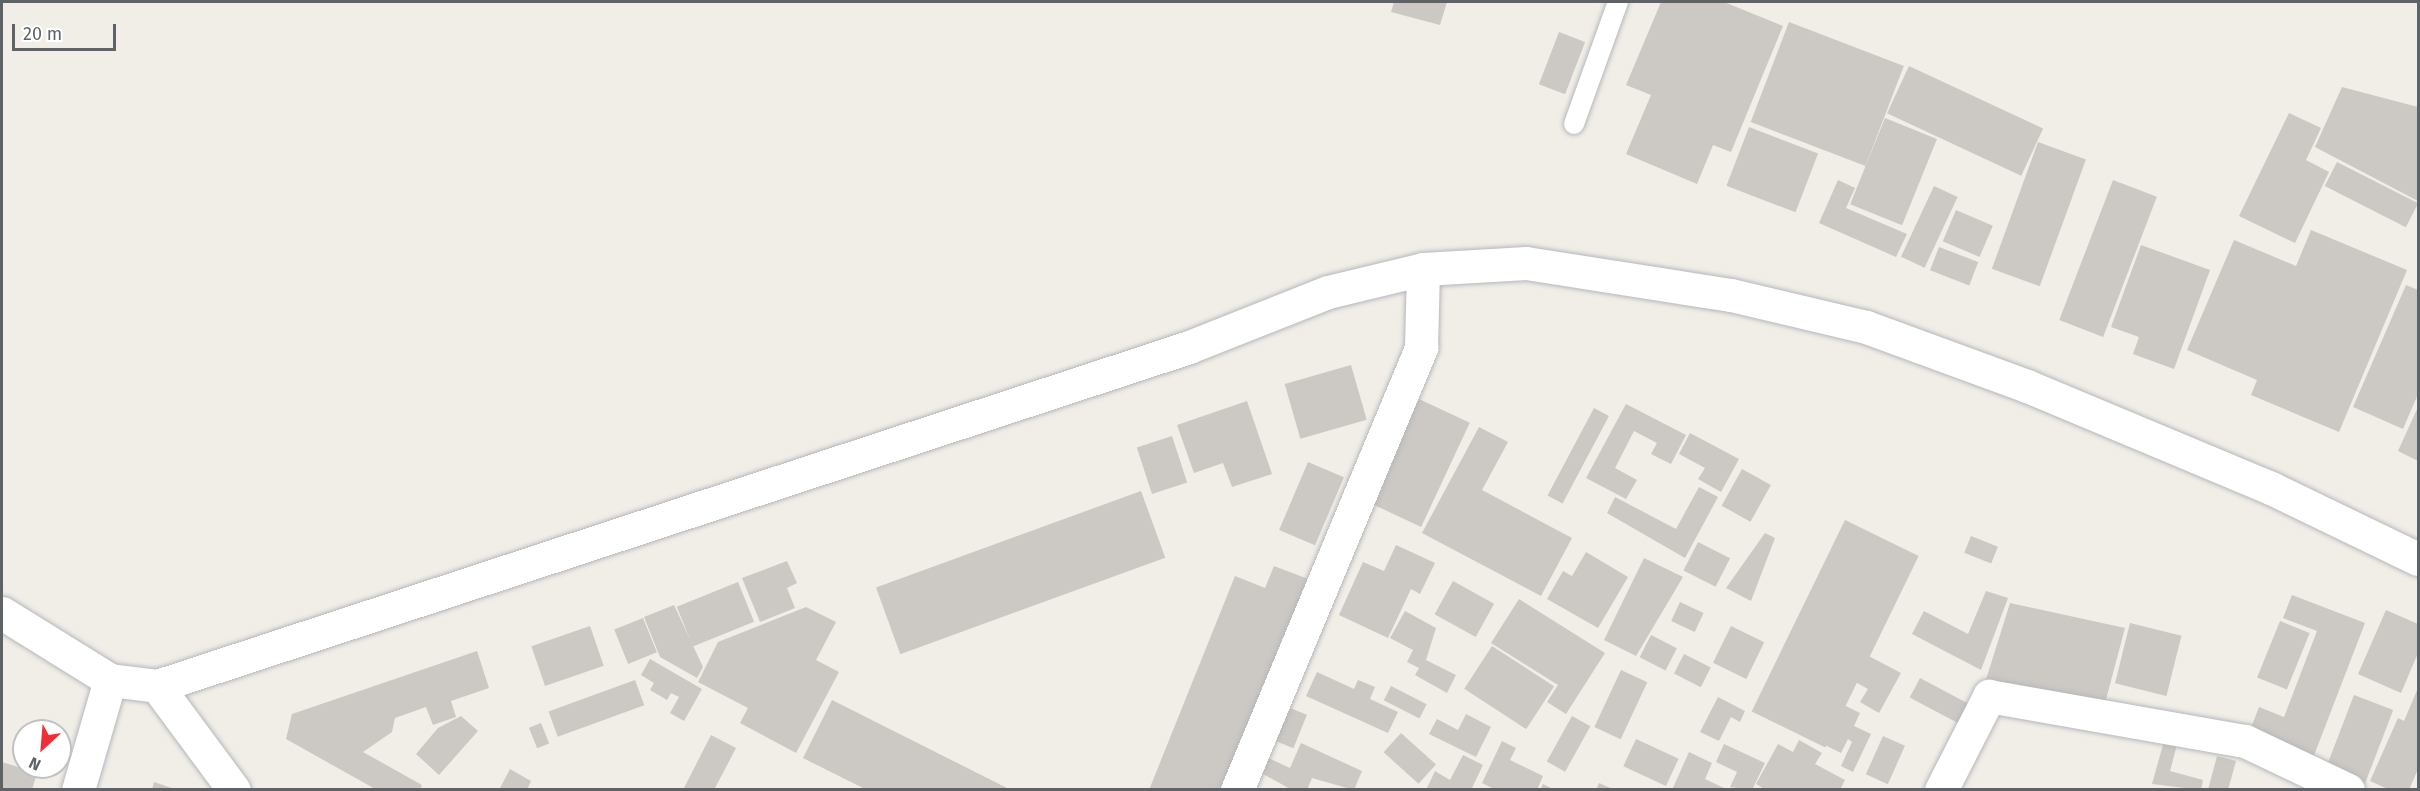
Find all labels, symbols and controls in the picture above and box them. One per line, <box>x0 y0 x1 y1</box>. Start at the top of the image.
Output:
scale bar <box>15 12 118 50</box>
text: 20 m <box>23 23 62 45</box>
north arrow <box>12 719 72 779</box>
text: N <box>26 753 44 775</box>

